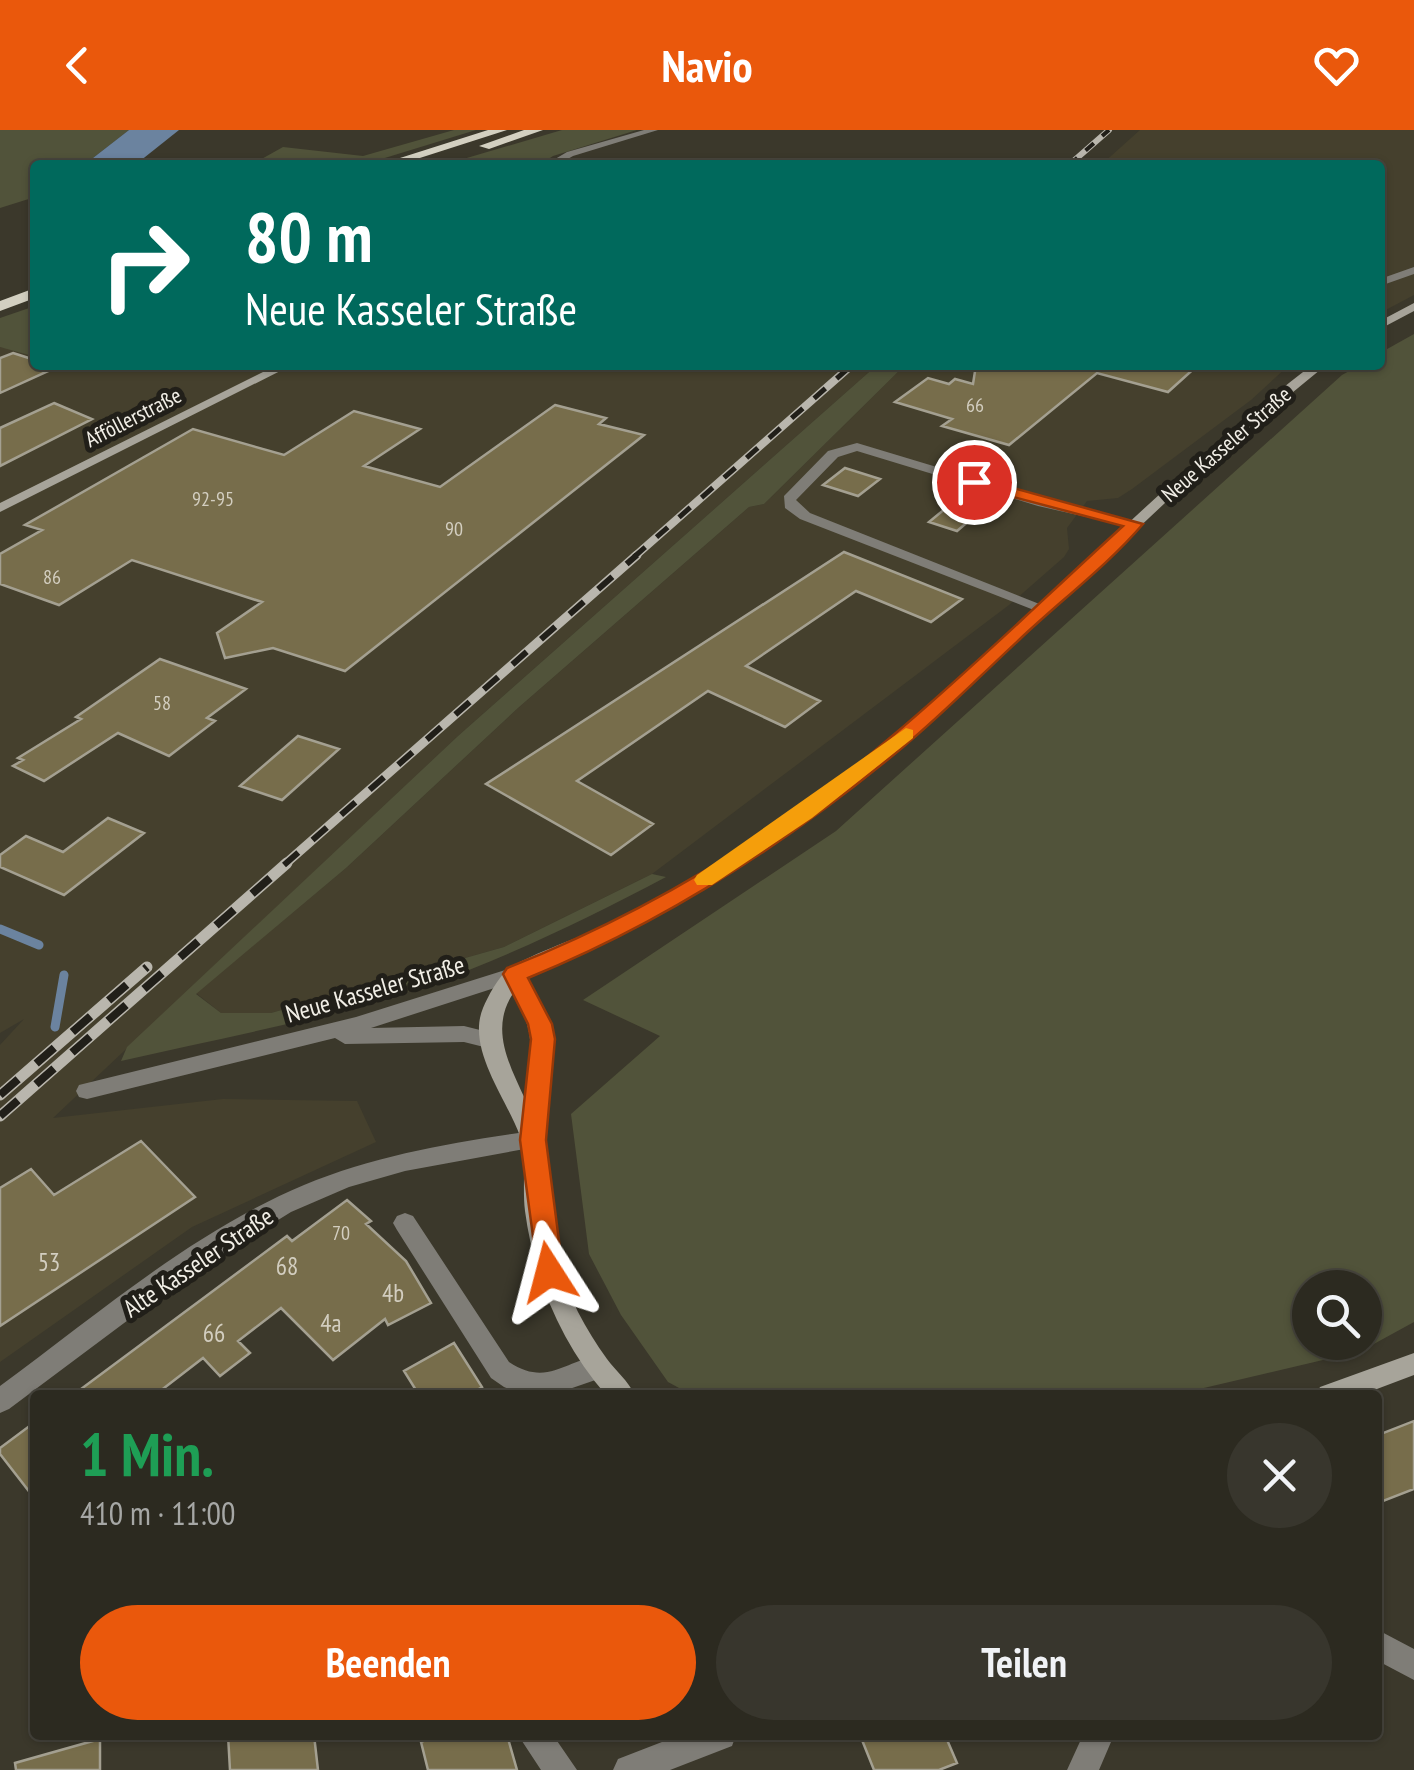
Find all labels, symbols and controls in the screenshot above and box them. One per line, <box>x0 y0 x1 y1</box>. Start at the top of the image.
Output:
text: Navio <box>662 36 753 94</box>
icon: back <box>50 38 105 93</box>
icon: heart <box>1309 38 1364 93</box>
text: 80 m <box>245 191 373 281</box>
icon: right <box>80 200 210 330</box>
text: Neue Kasseler Straße <box>245 279 577 337</box>
street label: Neue Kasseler Straße <box>1156 380 1296 508</box>
street label: Afföllerstraße <box>80 381 186 453</box>
house number: 66 <box>966 392 984 418</box>
pin <box>932 440 1017 525</box>
icon: arrive <box>947 455 1002 510</box>
house number: 92-95 <box>192 486 234 512</box>
house number: 90 <box>445 516 463 542</box>
house number: 86 <box>43 564 61 590</box>
house number: 58 <box>153 690 171 716</box>
street label: Neue Kasseler Straße <box>282 948 468 1030</box>
street label: Alte Kasseler Straße <box>117 1200 279 1324</box>
house number: 70 <box>332 1220 350 1246</box>
position arrow <box>497 1220 601 1324</box>
house number: 53 <box>38 1246 60 1278</box>
house number: 68 <box>276 1250 298 1282</box>
map controls <box>1292 1270 1382 1360</box>
button: search <box>1292 1270 1382 1360</box>
house number: 4b <box>382 1277 404 1309</box>
house number: 4a <box>320 1307 342 1339</box>
house number: 66 <box>203 1317 225 1349</box>
text: 1 Min. <box>80 1415 214 1493</box>
button: close <box>1227 1423 1332 1528</box>
text: 410 m · 11:00 <box>80 1492 235 1534</box>
button: Beenden <box>80 1605 696 1720</box>
button: Teilen <box>716 1605 1332 1720</box>

